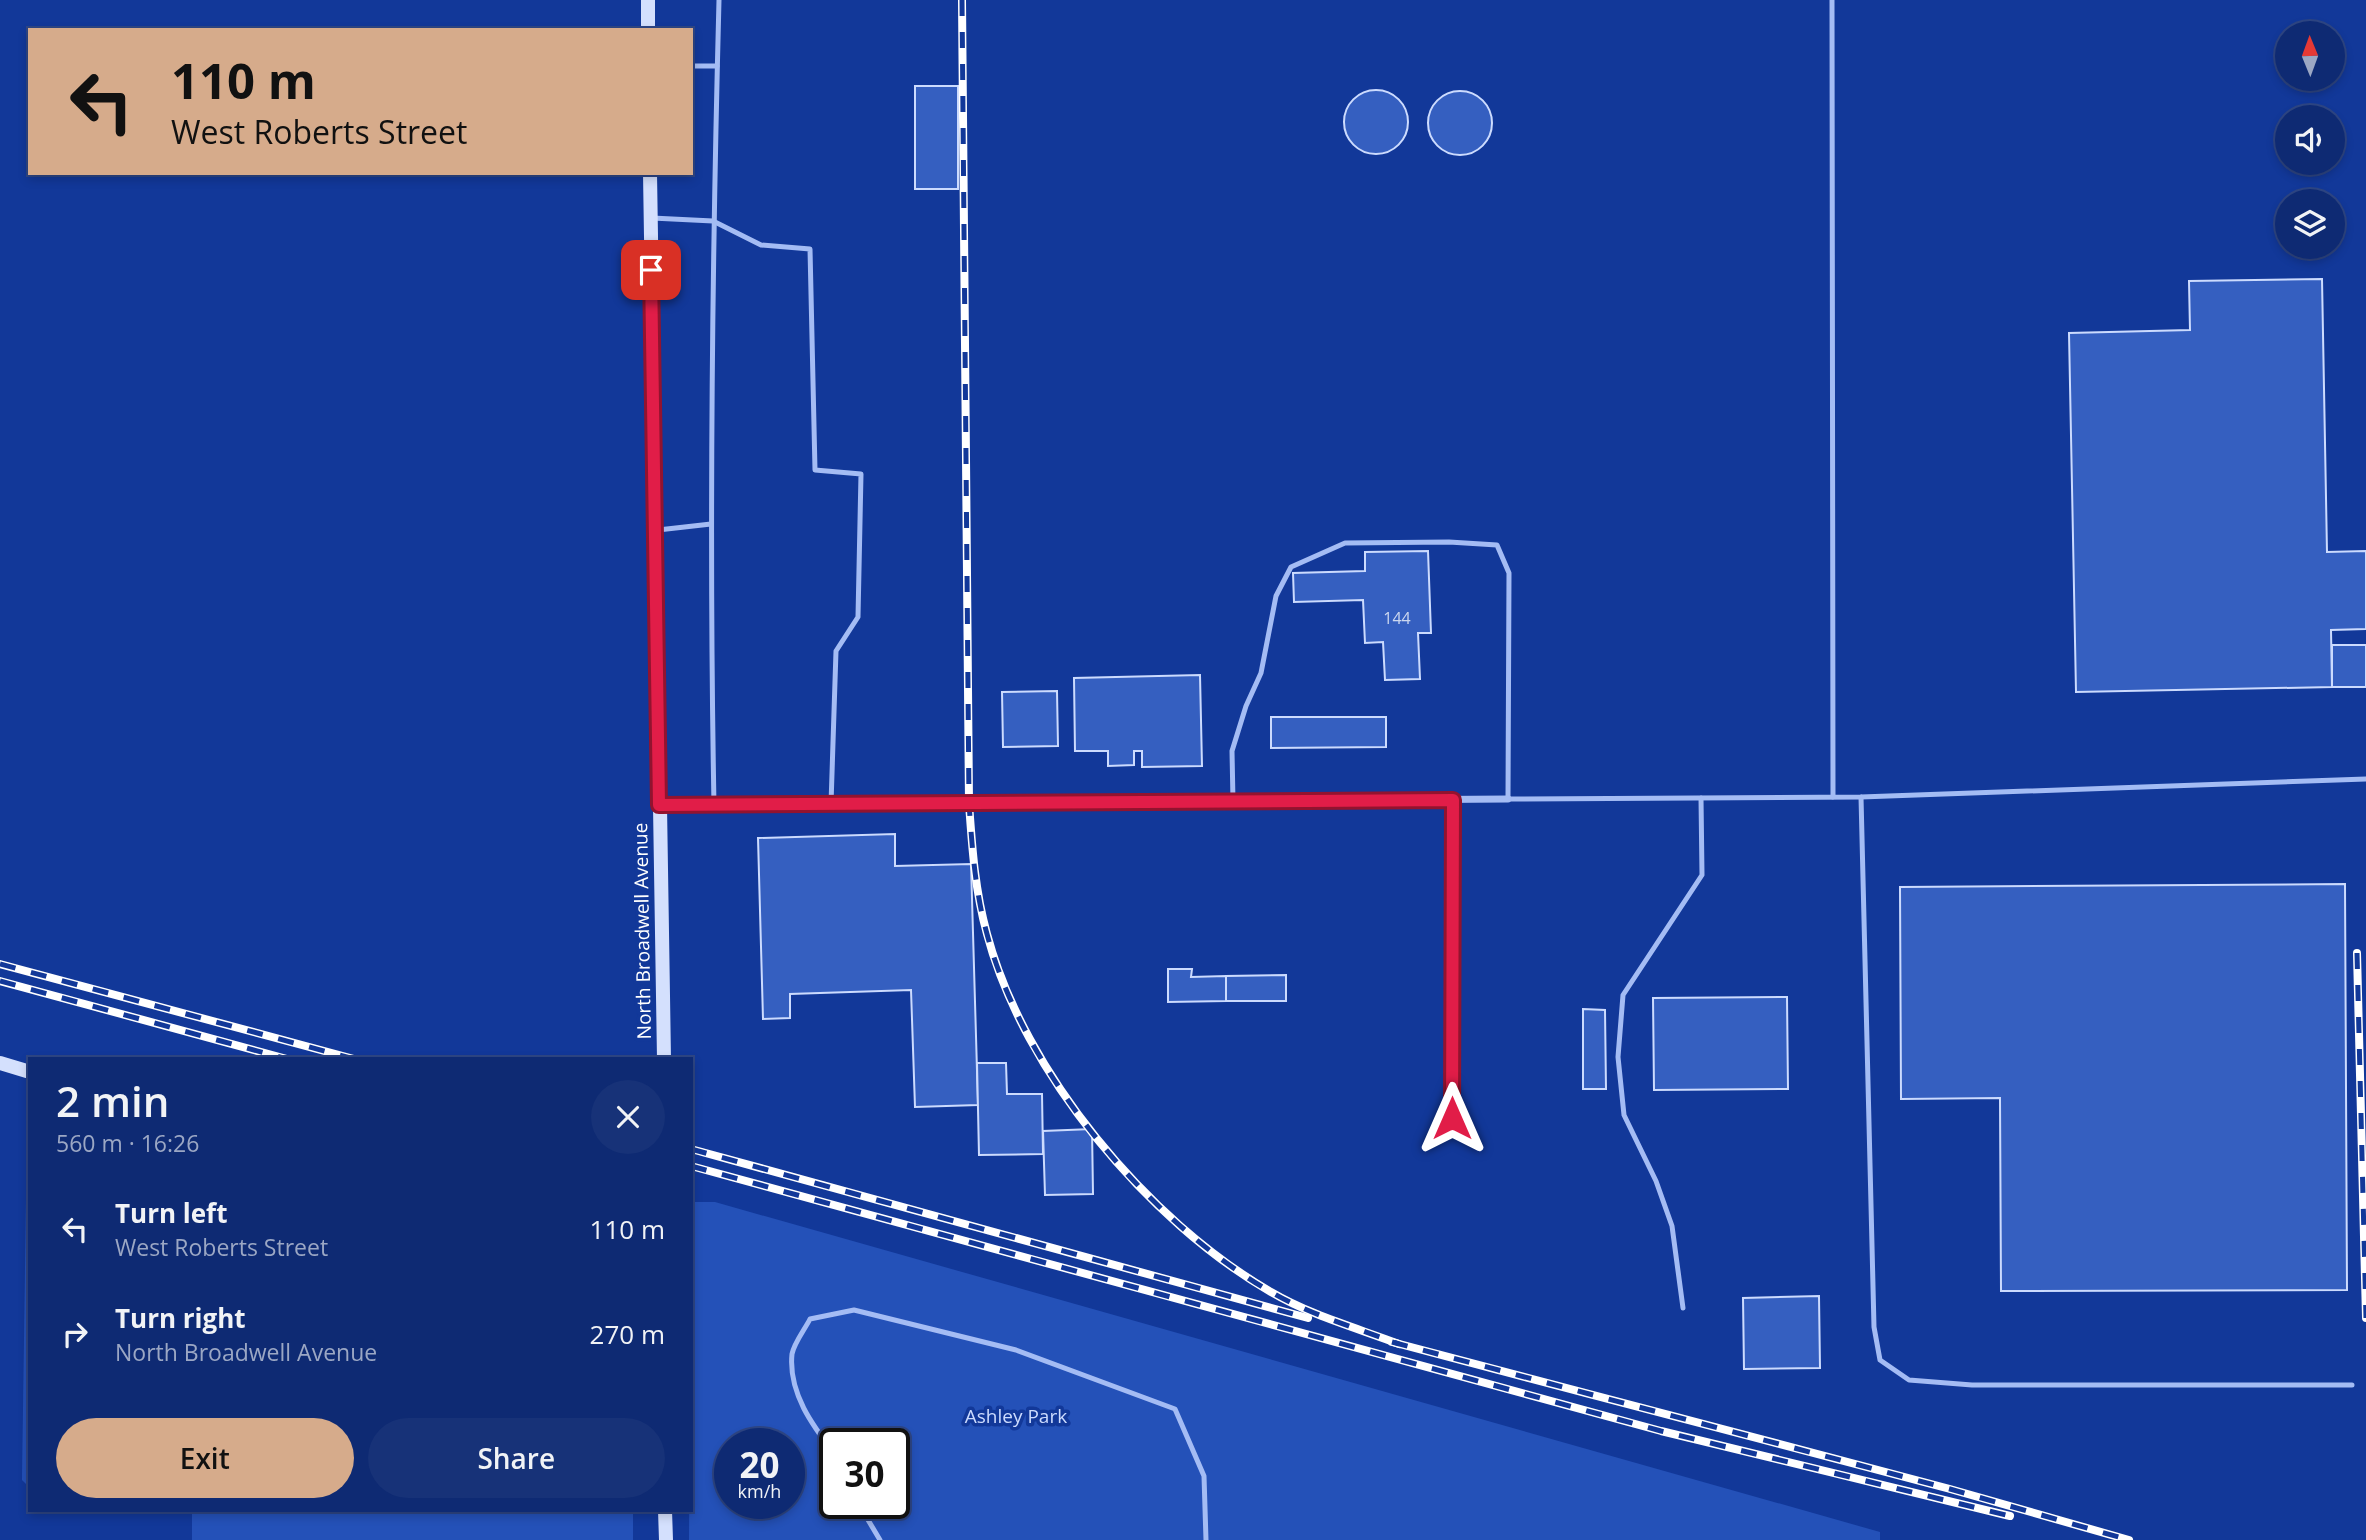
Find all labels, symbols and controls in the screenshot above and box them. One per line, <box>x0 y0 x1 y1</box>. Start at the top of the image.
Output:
north arrow <box>2275 21 2345 91</box>
map controls <box>2275 21 2345 259</box>
text: 110 m <box>171 47 316 113</box>
icon: left <box>56 56 147 147</box>
button: sound <box>2275 105 2345 175</box>
text: West Roberts Street <box>171 110 467 153</box>
button: layers <box>2275 189 2345 259</box>
pin <box>621 240 681 300</box>
icon: arrive <box>632 251 670 289</box>
house number: 144 <box>1383 607 1411 629</box>
street label: North Broadwell Avenue <box>627 822 657 1040</box>
text: 2 min <box>56 1072 169 1129</box>
button: close <box>591 1080 665 1154</box>
position arrow <box>1415 1081 1489 1155</box>
text: 560 m · 16:26 <box>56 1127 199 1159</box>
text: Turn left <box>115 1195 227 1231</box>
icon: left <box>56 1210 94 1248</box>
text: 110 m <box>590 1211 665 1247</box>
text: West Roberts Street <box>115 1231 328 1263</box>
text: Turn right <box>115 1300 246 1336</box>
icon: right <box>56 1315 94 1353</box>
text: 270 m <box>590 1316 665 1352</box>
text: North Broadwell Avenue <box>115 1336 377 1368</box>
park label: Ashley Park <box>965 1403 1067 1429</box>
button: Exit <box>56 1418 354 1498</box>
button: Share <box>368 1418 665 1498</box>
speed limit sign: 30 <box>819 1428 910 1519</box>
text: 20 <box>739 1441 780 1488</box>
text: km/h <box>738 1479 781 1503</box>

